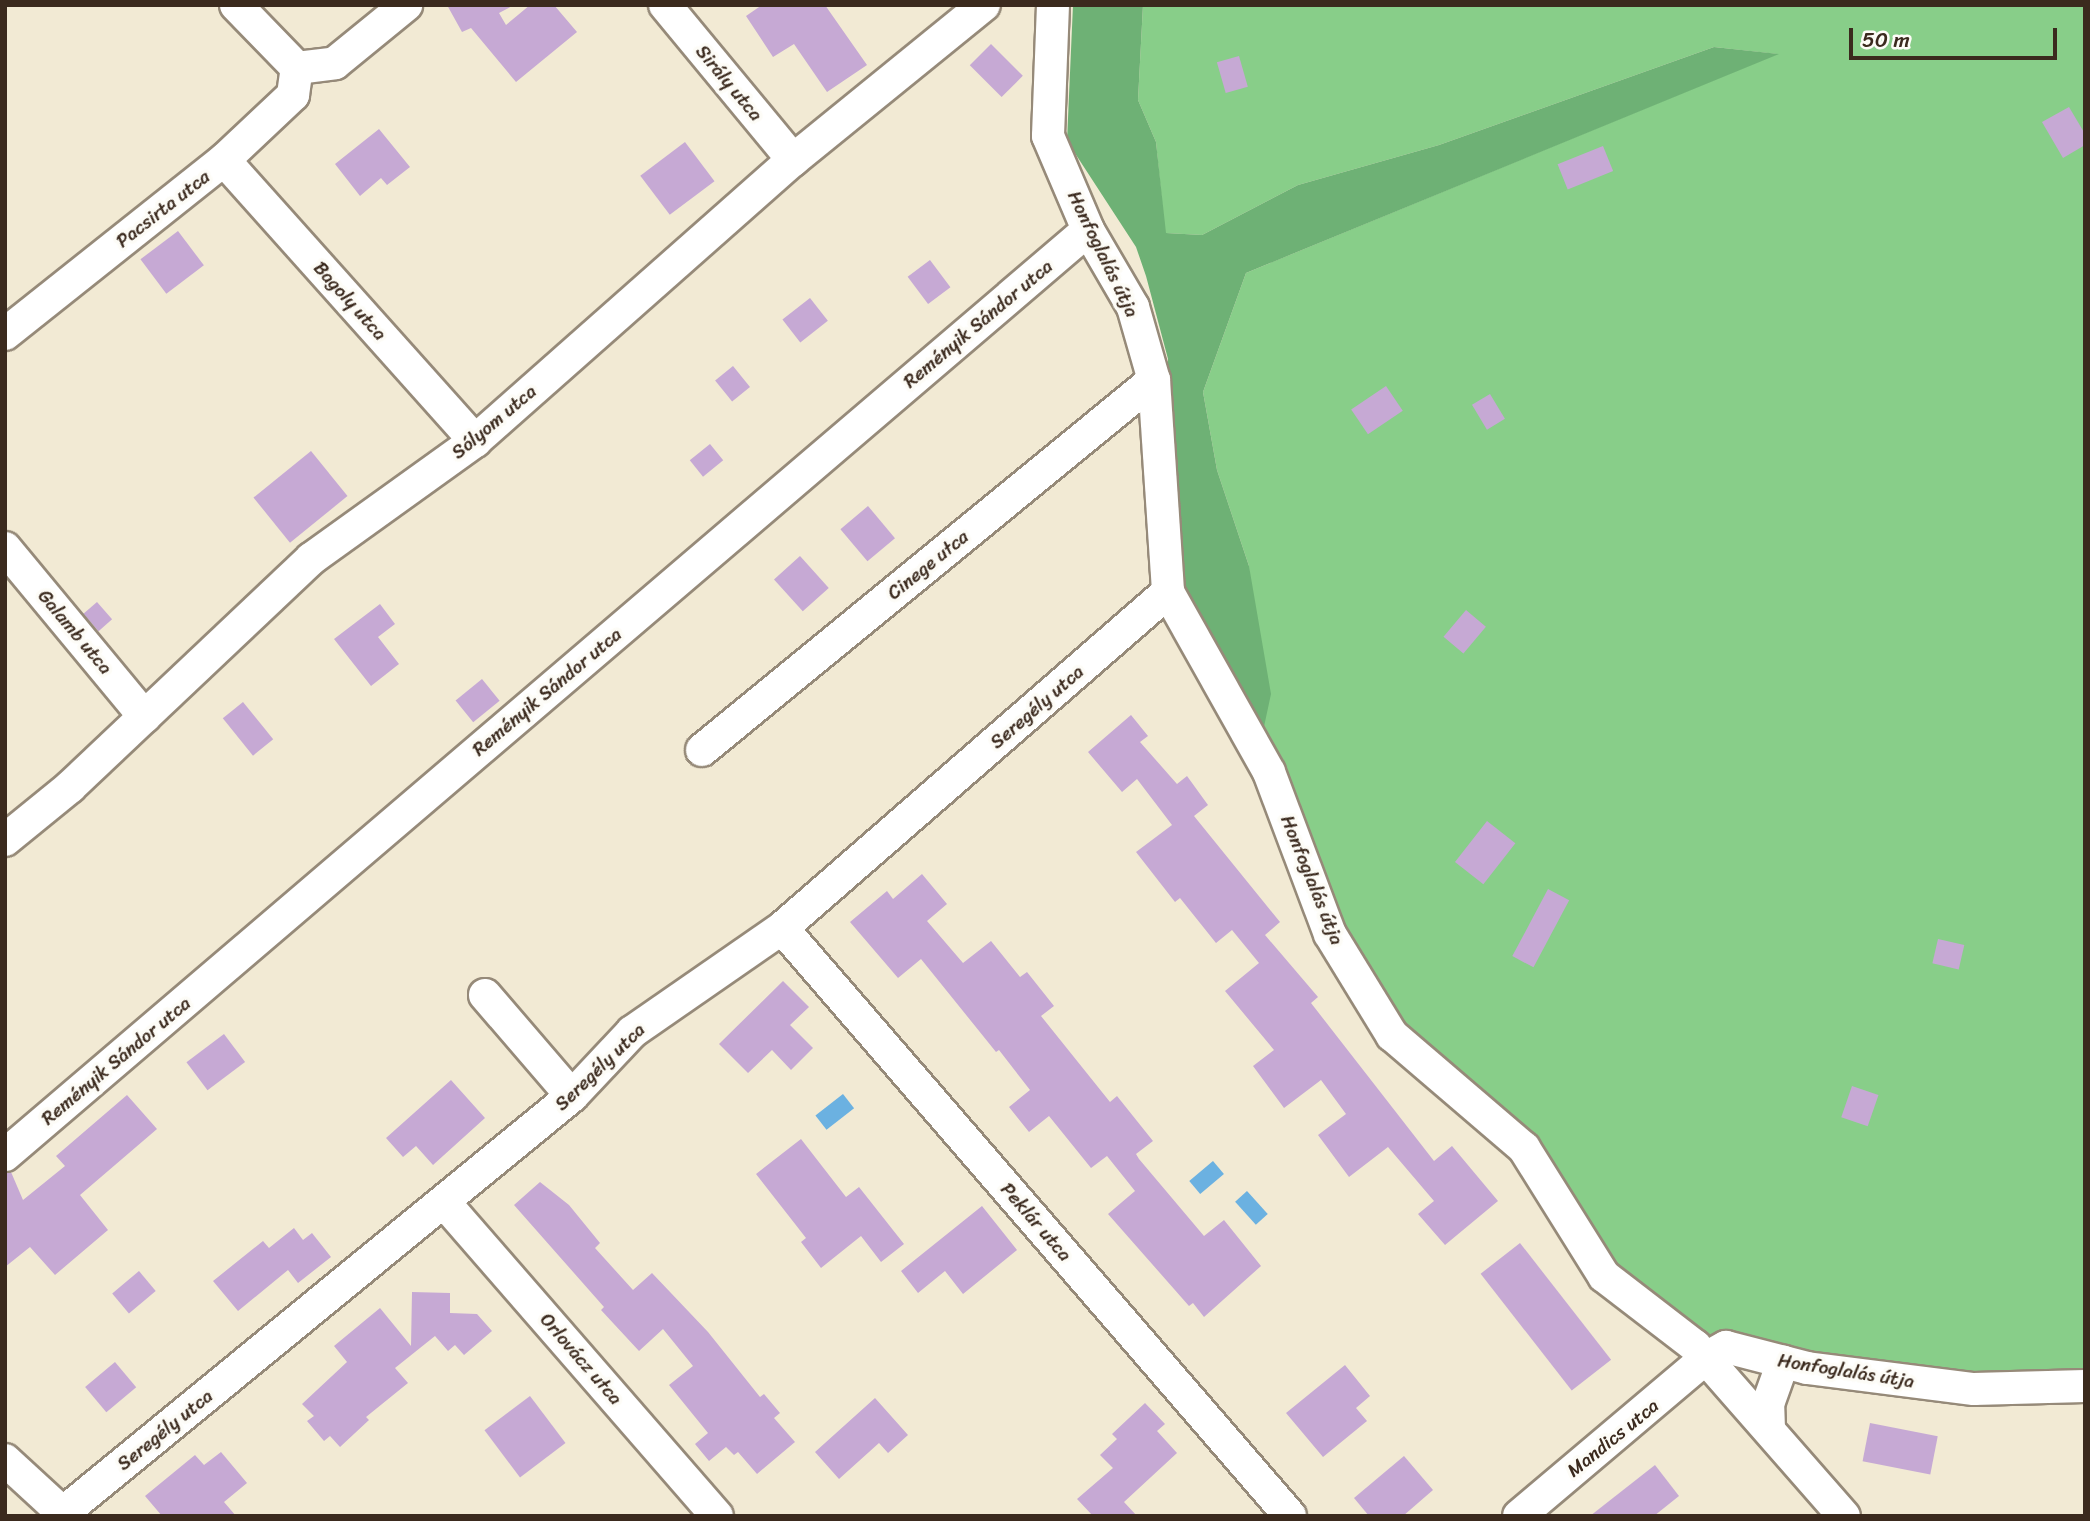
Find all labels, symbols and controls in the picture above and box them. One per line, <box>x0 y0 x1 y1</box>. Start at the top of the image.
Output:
scale bar <box>1852 14 2060 58</box>
text: 50 m <box>1862 21 1910 59</box>
street label: Sirály utca <box>691 40 767 126</box>
street label: Pacsirta utca <box>112 165 214 253</box>
street label: Honfoglalás útja <box>1063 187 1143 321</box>
street label: Reményik Sándor utca <box>899 255 1057 393</box>
street label: Bagoly utca <box>309 257 391 345</box>
street label: Sólyom utca <box>447 380 541 464</box>
street label: Cinege utca <box>883 525 973 605</box>
street label: Galamb utca <box>33 585 117 679</box>
street label: Reményik Sándor utca <box>468 623 626 761</box>
street label: Seregély utca <box>986 660 1088 754</box>
street label: Honfoglalás útja <box>1276 812 1348 948</box>
street label: Reményik Sándor utca <box>37 992 195 1130</box>
street label: Seregély utca <box>550 1018 650 1116</box>
street label: Peklár utca <box>996 1178 1076 1266</box>
street label: Orlovácz utca <box>535 1308 627 1410</box>
street label: Honfoglalás útja <box>1776 1349 1916 1393</box>
street label: Seregély utca <box>113 1385 217 1475</box>
street label: Mandics utca <box>1563 1394 1663 1482</box>

